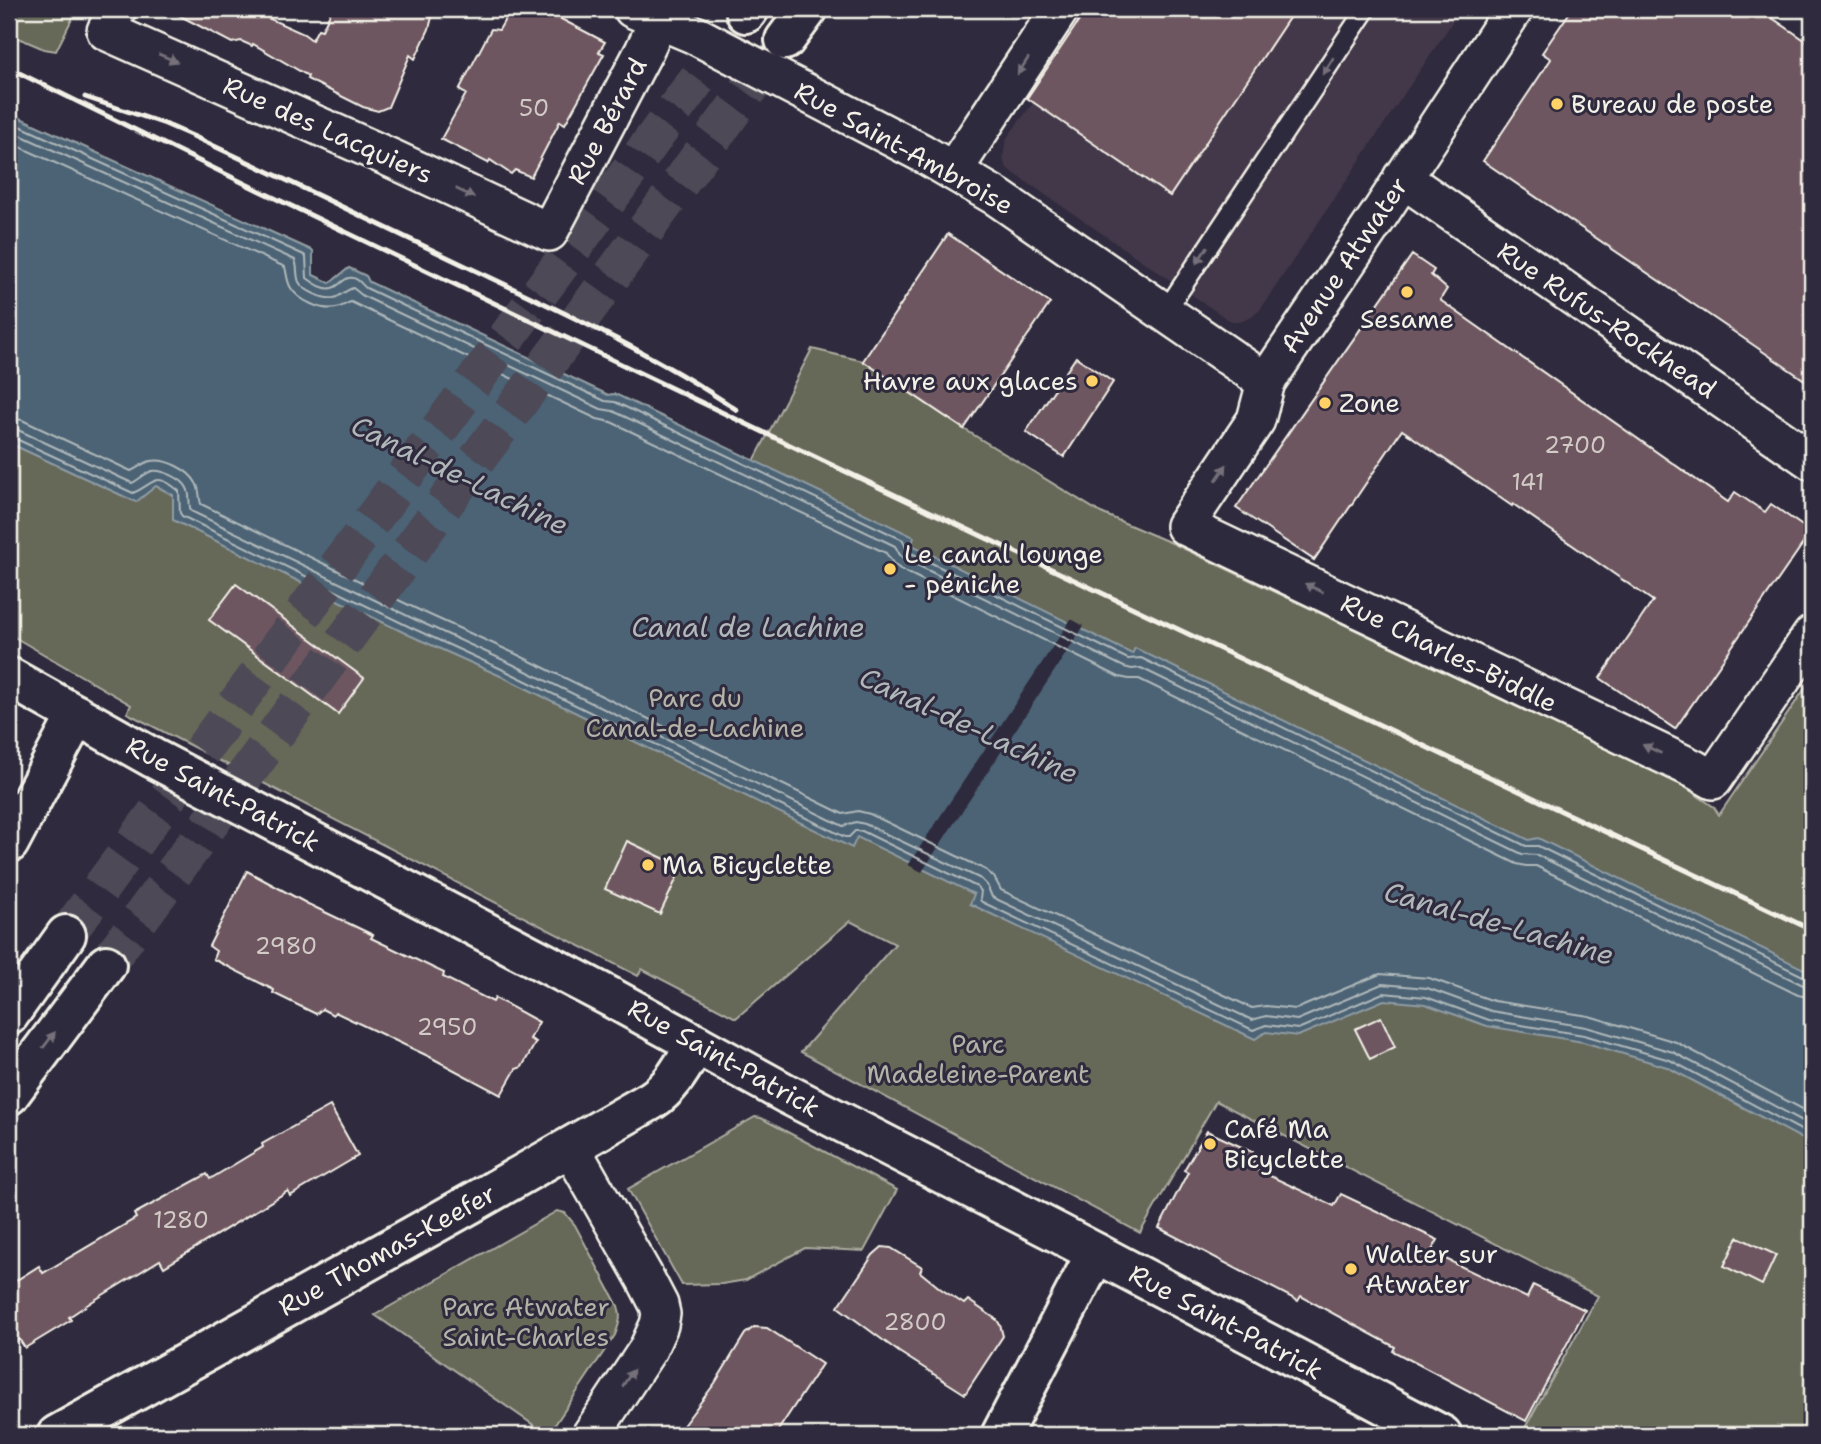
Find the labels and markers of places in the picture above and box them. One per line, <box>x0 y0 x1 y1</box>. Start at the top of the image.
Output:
place label: Bureau de poste <box>1571 86 1774 121</box>
marker: Bureau de poste <box>1549 96 1565 112</box>
marker: Sesame <box>1399 284 1415 300</box>
place label: Sesame <box>1360 301 1454 336</box>
place label: Havre aux glaces <box>863 363 1078 398</box>
marker: Havre aux glaces <box>1084 373 1100 389</box>
place label: Zone <box>1339 385 1400 420</box>
marker: Zone <box>1317 395 1333 411</box>
place label: Le canal lounge - péniche <box>904 536 1103 601</box>
marker: Le canal lounge - péniche <box>882 561 898 577</box>
place label: Ma Bicyclette <box>662 847 832 882</box>
marker: Ma Bicyclette <box>640 857 656 873</box>
place label: Café Ma Bicyclette <box>1224 1111 1344 1176</box>
marker: Café Ma Bicyclette <box>1202 1136 1218 1152</box>
place label: Walter sur Atwater <box>1365 1236 1498 1301</box>
marker: Walter sur Atwater <box>1343 1261 1359 1277</box>

